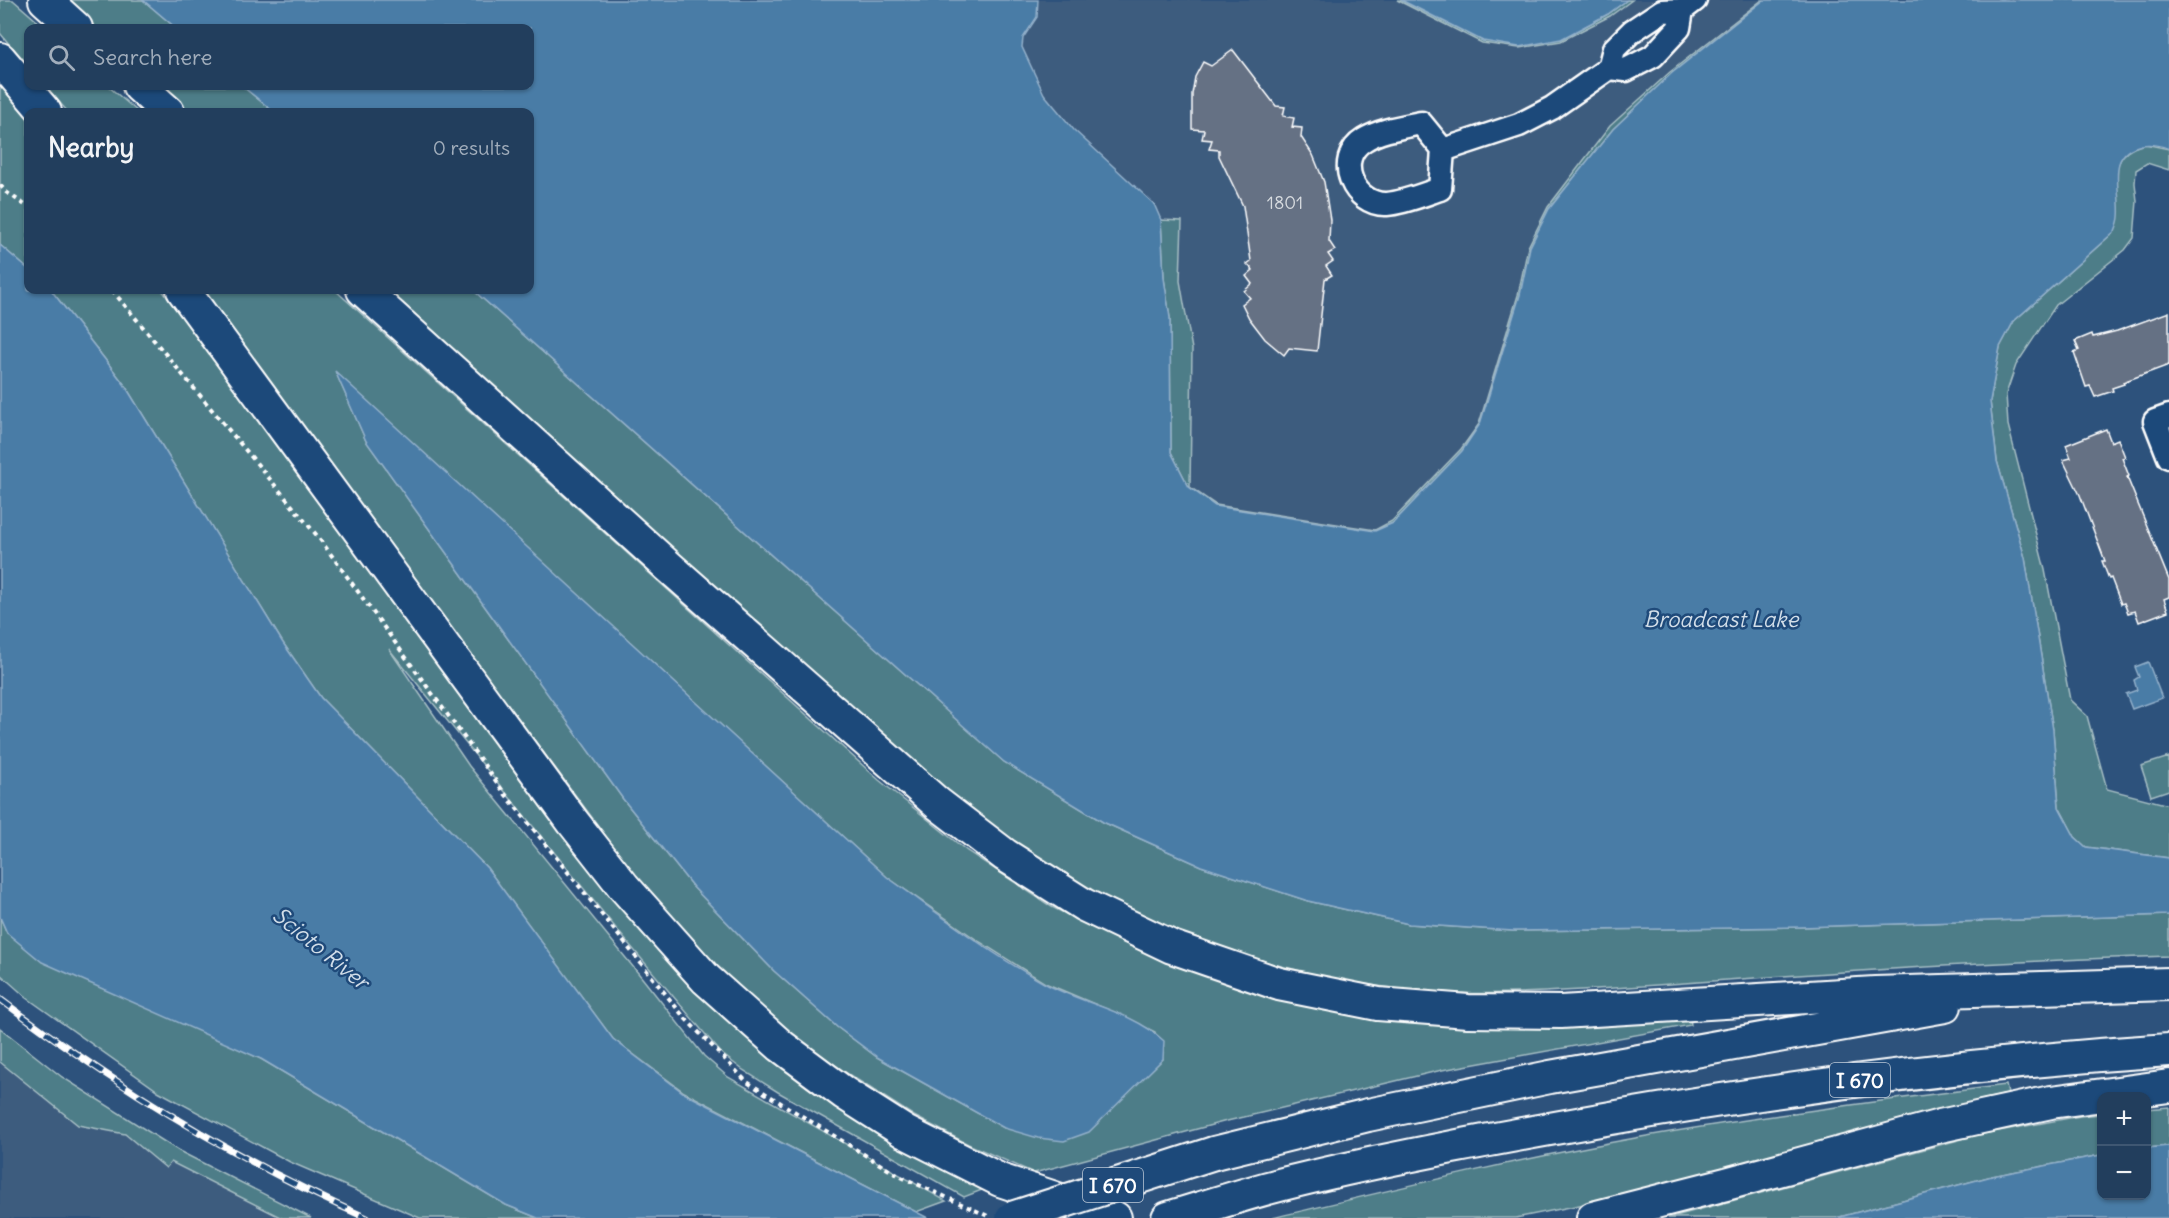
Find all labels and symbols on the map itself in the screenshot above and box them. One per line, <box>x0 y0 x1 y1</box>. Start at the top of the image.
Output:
house number: 1801 <box>1267 191 1303 214</box>
water label: Broadcast Lake <box>1644 605 1800 633</box>
water label: Scioto River <box>267 901 377 997</box>
road number: I 670 <box>1830 1063 1890 1097</box>
road number: I 670 <box>1083 1168 1143 1202</box>

